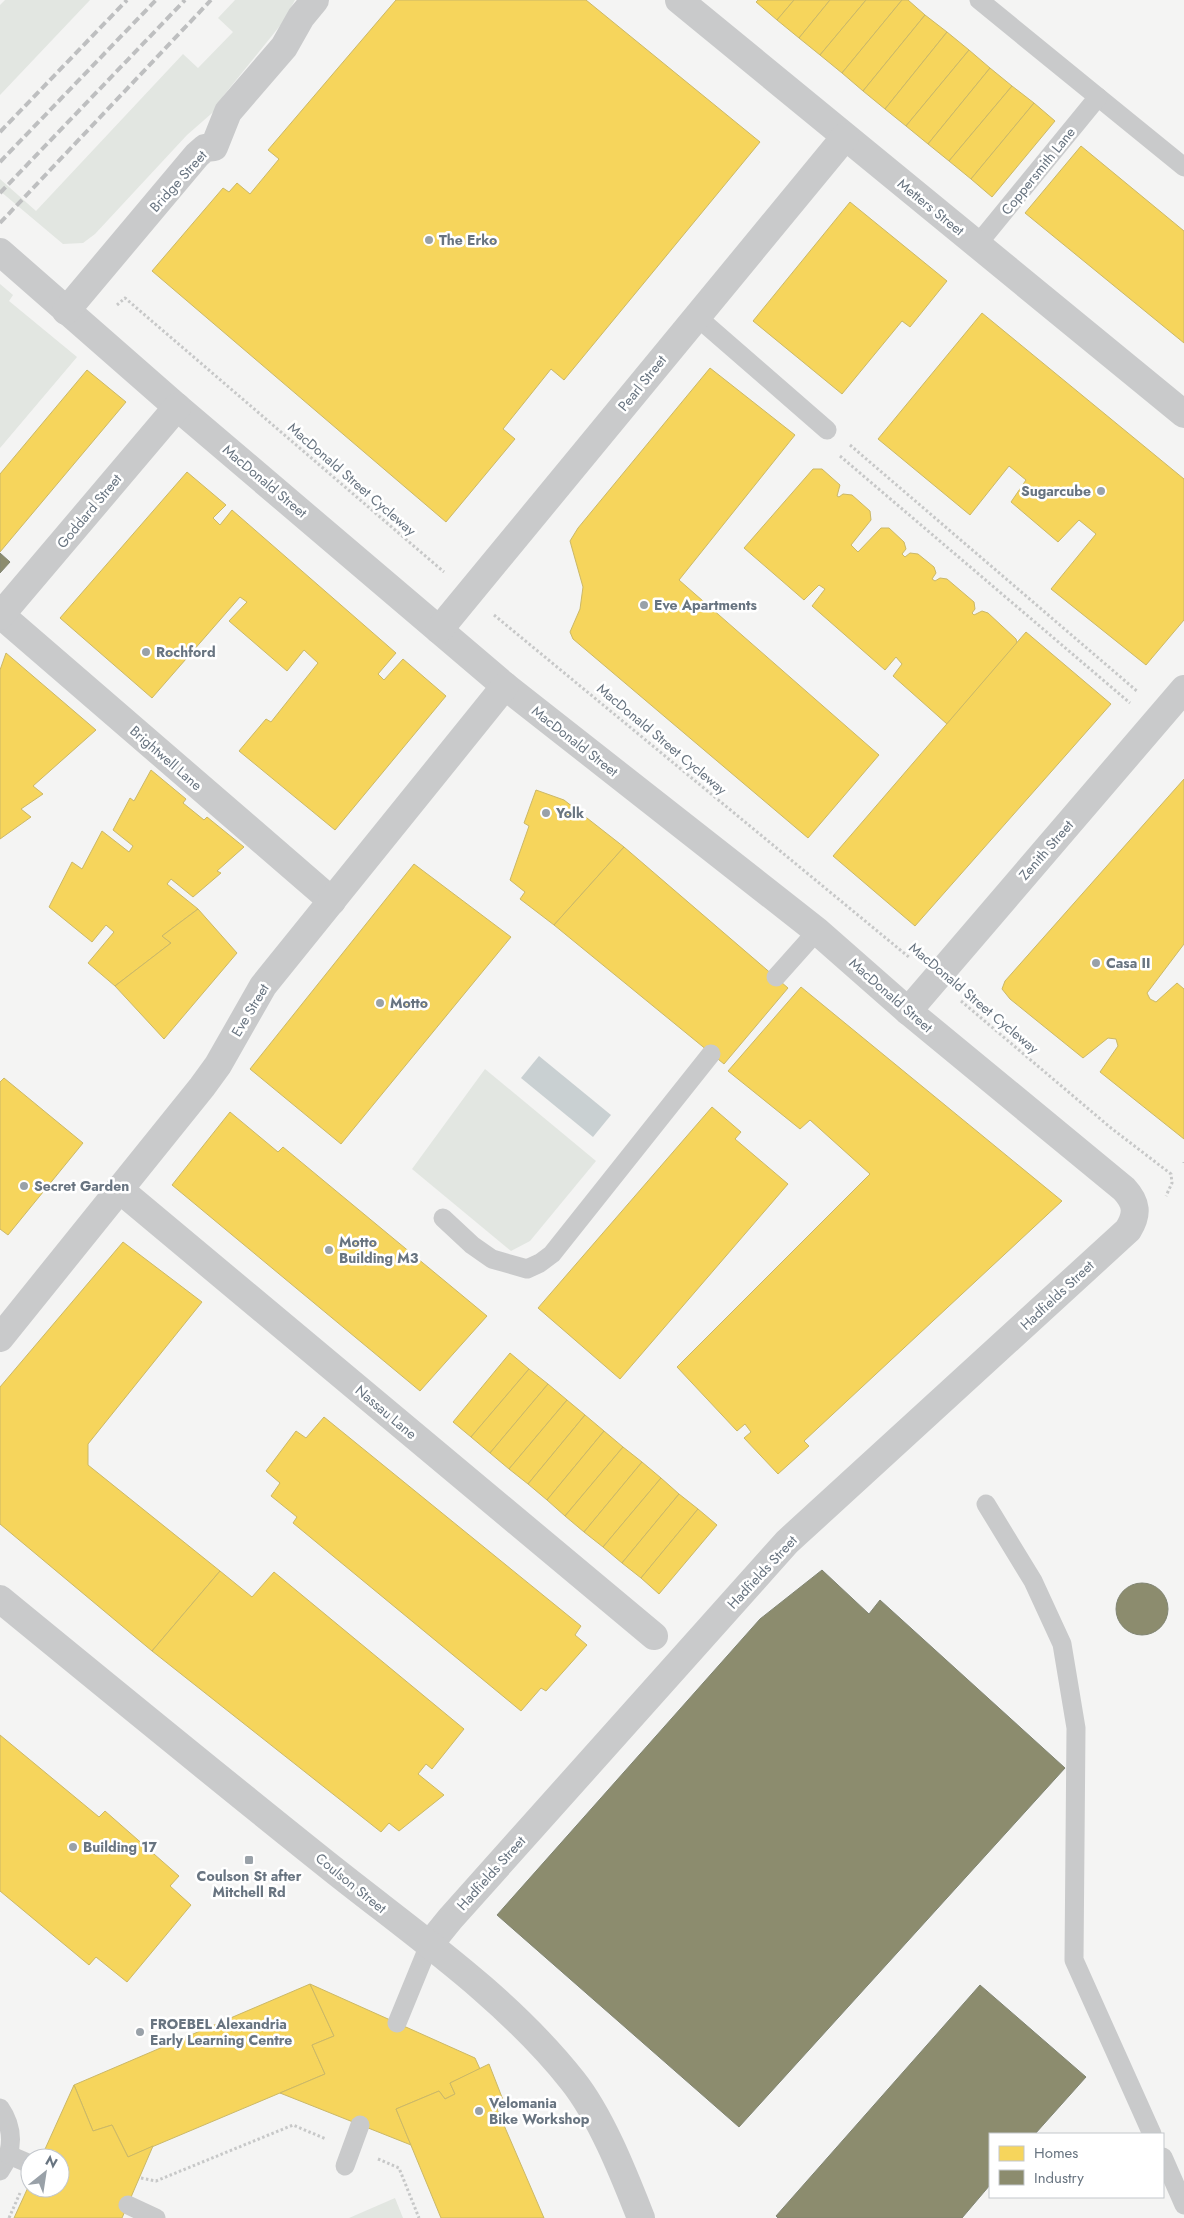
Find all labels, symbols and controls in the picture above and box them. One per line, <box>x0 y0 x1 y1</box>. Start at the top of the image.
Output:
street label: Coppersmith Lane <box>996 123 1080 219</box>
street label: Bridge Street <box>145 145 212 216</box>
street label: Metters Street <box>893 174 969 241</box>
place label: The Erko <box>439 230 497 250</box>
marker: The Erko <box>423 234 435 246</box>
street label: Pearl Street <box>613 350 671 415</box>
street label: MacDonald Street Cycleway <box>284 418 421 541</box>
street label: MacDonald Street <box>218 440 312 523</box>
street label: Goddard Street <box>52 469 127 553</box>
place label: Sugarcube <box>1021 481 1091 501</box>
marker: Sugarcube <box>1095 485 1107 497</box>
place label: Eve Apartments <box>654 595 758 615</box>
marker: Eve Apartments <box>638 599 650 611</box>
place label: Rochford <box>156 642 216 662</box>
marker: Rochford <box>140 646 152 658</box>
street label: MacDonald Street Cycleway <box>593 679 732 800</box>
street label: MacDonald Street <box>528 701 623 782</box>
street label: Brightwell Lane <box>126 721 206 795</box>
place label: Yolk <box>555 803 584 823</box>
marker: Yolk <box>540 807 552 819</box>
street label: Zenith Street <box>1014 815 1078 884</box>
street label: MacDonald Street Cycleway <box>905 938 1044 1059</box>
street label: MacDonald Street <box>845 953 938 1037</box>
place label: Casa II <box>1106 953 1150 973</box>
marker: Casa II <box>1090 957 1102 969</box>
street label: Eve Street <box>226 979 274 1040</box>
place label: Motto <box>390 993 428 1013</box>
marker: Motto <box>374 997 386 1009</box>
place label: Secret Garden <box>34 1176 129 1196</box>
marker: Secret Garden <box>18 1180 30 1192</box>
place label: Motto Building M3 <box>339 1232 419 1268</box>
marker: Motto Building M3 <box>323 1244 335 1256</box>
street label: Hadfields Street <box>1016 1255 1099 1334</box>
street label: Nassau Lane <box>351 1380 421 1444</box>
street label: Hadfields Street <box>723 1530 802 1613</box>
street label: Hadfields Street <box>452 1831 530 1915</box>
place label: Building 17 <box>83 1837 157 1857</box>
marker: Building 17 <box>67 1841 79 1853</box>
street label: Coulson Street <box>311 1848 391 1918</box>
marker: Coulson St after Mitchell Rd <box>243 1854 255 1866</box>
place label: Coulson St after Mitchell Rd <box>197 1866 302 1902</box>
place label: FROEBEL Alexandria Early Learning Centre <box>150 2014 292 2050</box>
marker: FROEBEL Alexandria Early Learning Centre <box>134 2026 146 2038</box>
place label: Velomania Bike Workshop <box>488 2093 590 2129</box>
marker: Velomania Bike Workshop <box>473 2105 485 2117</box>
legend <box>989 2133 1164 2198</box>
text: Homes <box>1034 2142 1078 2164</box>
north arrow <box>20 2148 70 2198</box>
text: N <box>42 2150 61 2173</box>
text: Industry <box>1034 2167 1084 2189</box>

